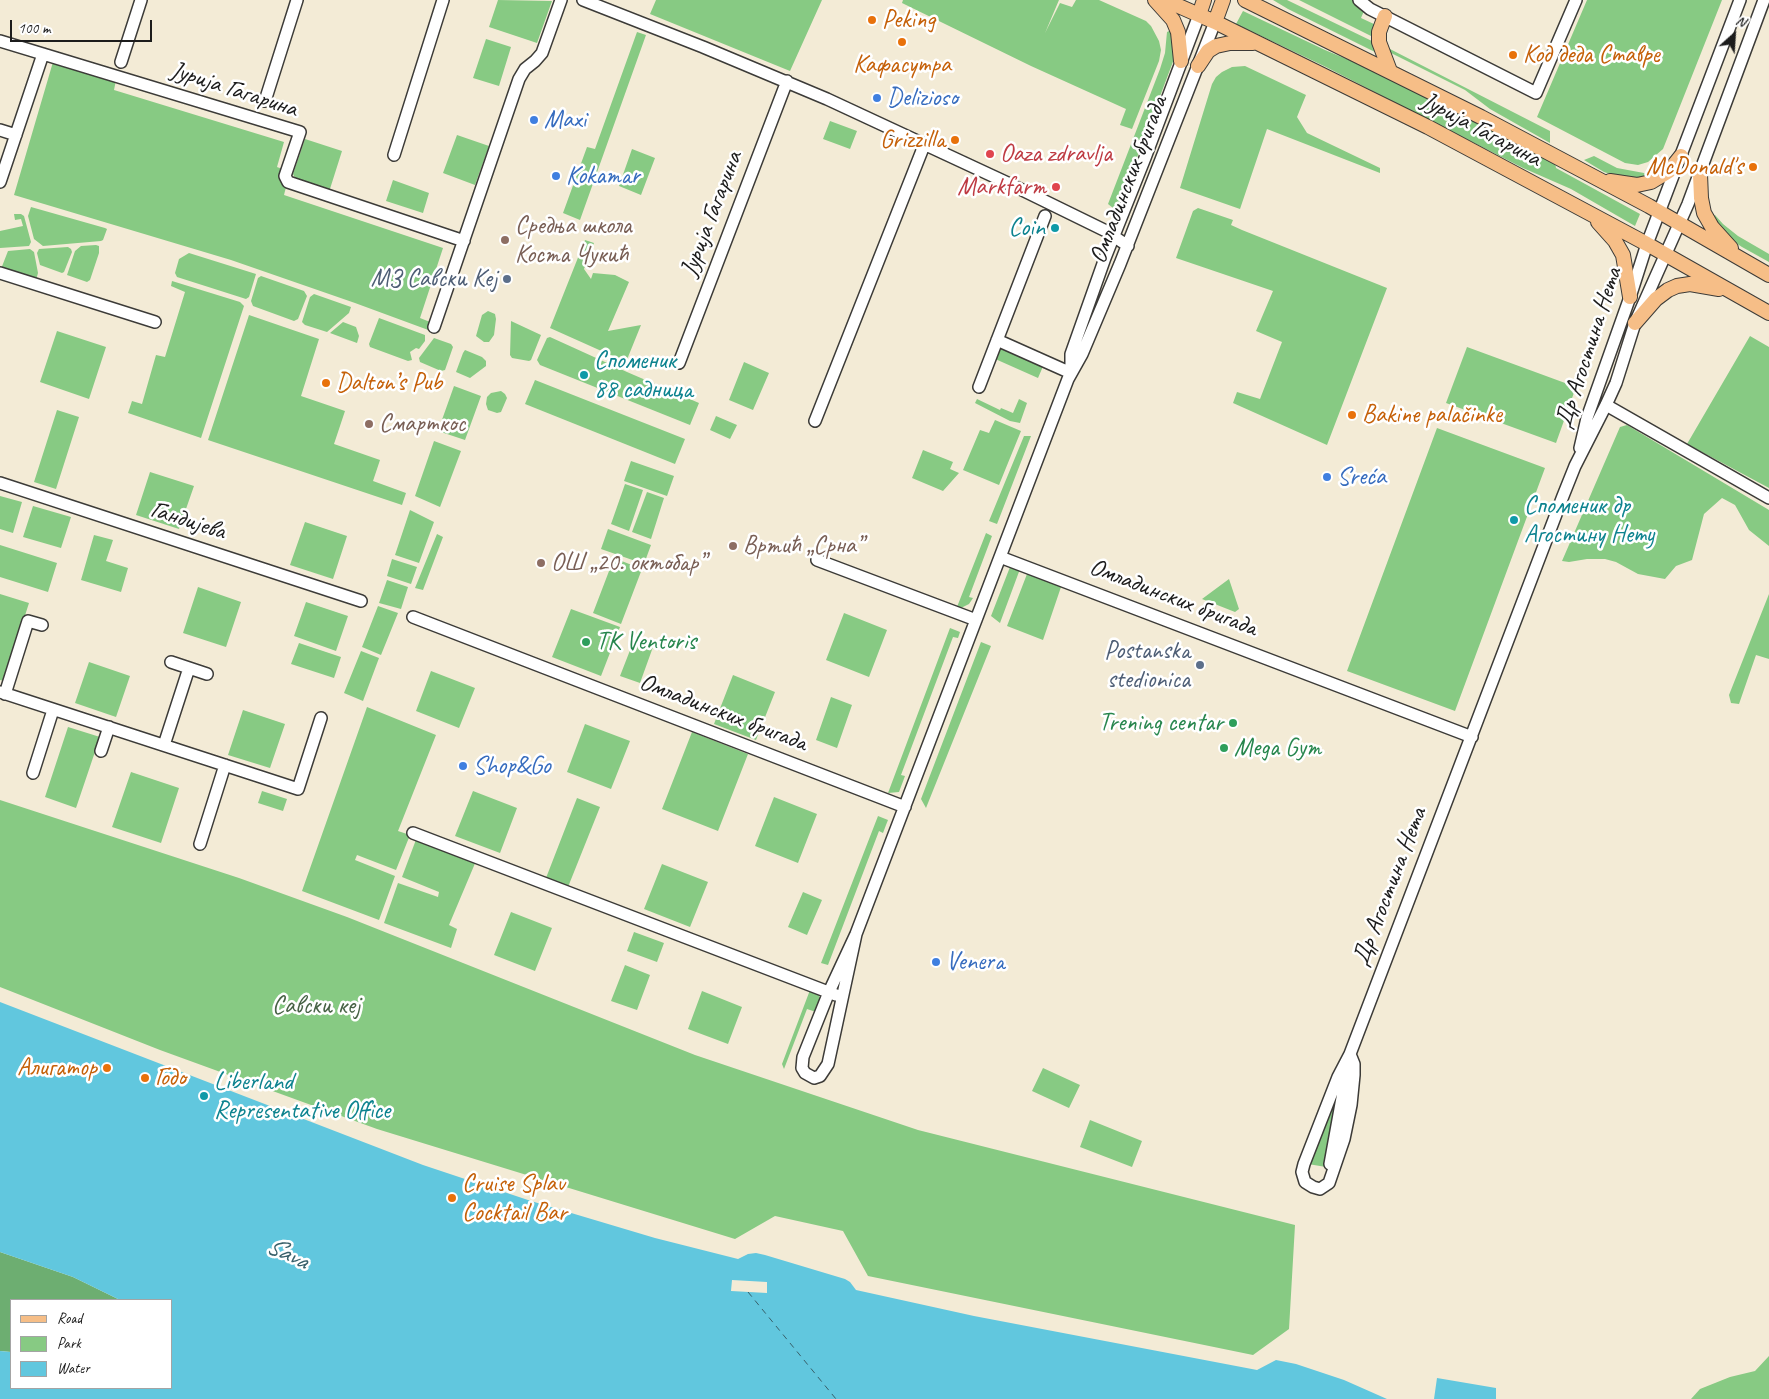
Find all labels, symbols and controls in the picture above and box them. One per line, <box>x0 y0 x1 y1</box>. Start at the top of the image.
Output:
place label: Peking <box>882 5 935 35</box>
scale bar <box>12 10 155 42</box>
north arrow <box>1709 10 1759 60</box>
text: N <box>1733 12 1748 31</box>
marker: Peking <box>866 14 878 26</box>
text: 100 m <box>18 19 50 38</box>
marker: Кафасутра <box>896 36 908 48</box>
place label: Код деда Ставре <box>1523 40 1660 70</box>
marker: Код деда Ставре <box>1507 49 1519 61</box>
place label: Кафасутра <box>853 50 951 80</box>
street label: Јурија Гагарина <box>167 55 301 125</box>
place label: Delizioso <box>887 83 958 113</box>
street label: Јурија Гагарина <box>1416 86 1546 174</box>
marker: Delizioso <box>871 92 883 104</box>
street label: Омладинских бригада <box>1083 92 1175 268</box>
place label: Maxi <box>544 105 586 135</box>
marker: Maxi <box>528 114 540 126</box>
place label: Grizzilla <box>880 125 945 155</box>
marker: Grizzilla <box>949 134 961 146</box>
place label: Oaza zdravlja <box>1000 139 1112 169</box>
street label: Јурија Гагарина <box>674 147 750 281</box>
marker: Oaza zdravlja <box>984 148 996 160</box>
place label: McDonald's <box>1646 152 1743 182</box>
place label: Kokamar <box>566 161 640 191</box>
marker: McDonald's <box>1747 161 1759 173</box>
marker: Kokamar <box>550 170 562 182</box>
place label: Markfarm <box>957 172 1046 202</box>
marker: Markfarm <box>1050 181 1062 193</box>
place label: Средња школа Коста Чукић <box>515 211 631 270</box>
place label: Coin <box>1008 213 1045 243</box>
marker: Coin <box>1049 222 1061 234</box>
marker: Средња школа Коста Чукић <box>499 234 511 246</box>
place label: МЗ Савски Кеј <box>371 264 497 294</box>
street label: Др Агостина Нета <box>1549 264 1629 432</box>
marker: МЗ Савски Кеј <box>501 273 513 285</box>
place label: Споменик 88 садница <box>594 346 692 405</box>
place label: Dalton’s Pub <box>336 368 442 398</box>
marker: Споменик 88 садница <box>578 369 590 381</box>
marker: Dalton’s Pub <box>320 377 332 389</box>
place label: Bakine palačinke <box>1362 400 1502 430</box>
place label: Смарткос <box>379 409 465 439</box>
marker: Bakine palačinke <box>1346 409 1358 421</box>
marker: Смарткос <box>363 418 375 430</box>
place label: Sreća <box>1337 462 1386 492</box>
marker: Sreća <box>1321 471 1333 483</box>
place label: Споменик др Агостину Нету <box>1524 491 1654 550</box>
street label: Гандијева <box>147 495 229 547</box>
marker: Споменик др Агостину Нету <box>1508 514 1520 526</box>
place label: Вртић „Срна” <box>743 531 862 561</box>
marker: Вртић „Срна” <box>727 540 739 552</box>
place label: ОШ „20. октобар” <box>551 548 705 578</box>
street label: Омладинских бригада <box>1085 552 1261 644</box>
marker: ОШ „20. октобар” <box>535 557 547 569</box>
place label: TK Ventoris <box>596 627 696 657</box>
marker: TK Ventoris <box>580 636 592 648</box>
place label: Postanska stedionica <box>1104 636 1190 695</box>
marker: Postanska stedionica <box>1194 659 1206 671</box>
street label: Омладинских бригада <box>635 667 811 759</box>
place label: Trening centar <box>1099 708 1223 738</box>
marker: Trening centar <box>1227 717 1239 729</box>
place label: Mega Gym <box>1234 733 1321 763</box>
marker: Mega Gym <box>1218 742 1230 754</box>
place label: Shop&Go <box>473 751 551 781</box>
marker: Shop&Go <box>457 760 469 772</box>
street label: Др Агостина Нета <box>1346 804 1434 970</box>
place label: Venera <box>946 947 1004 977</box>
marker: Venera <box>930 956 942 968</box>
park label: Савски кеј <box>272 991 360 1021</box>
place label: Алигатор <box>17 1053 97 1083</box>
marker: Алигатор <box>101 1062 113 1074</box>
place label: Годо <box>155 1063 186 1093</box>
place label: Liberland Representative Office <box>214 1067 390 1126</box>
marker: Годо <box>139 1072 151 1084</box>
marker: Liberland Representative Office <box>198 1090 210 1102</box>
place label: Cruise Splav Cocktail Bar <box>462 1169 567 1228</box>
marker: Cruise Splav Cocktail Bar <box>446 1192 458 1204</box>
water label: Sava <box>261 1231 313 1277</box>
legend <box>10 1299 172 1389</box>
text: Road <box>57 1309 82 1328</box>
text: Park <box>57 1334 81 1353</box>
text: Water <box>57 1359 90 1378</box>

